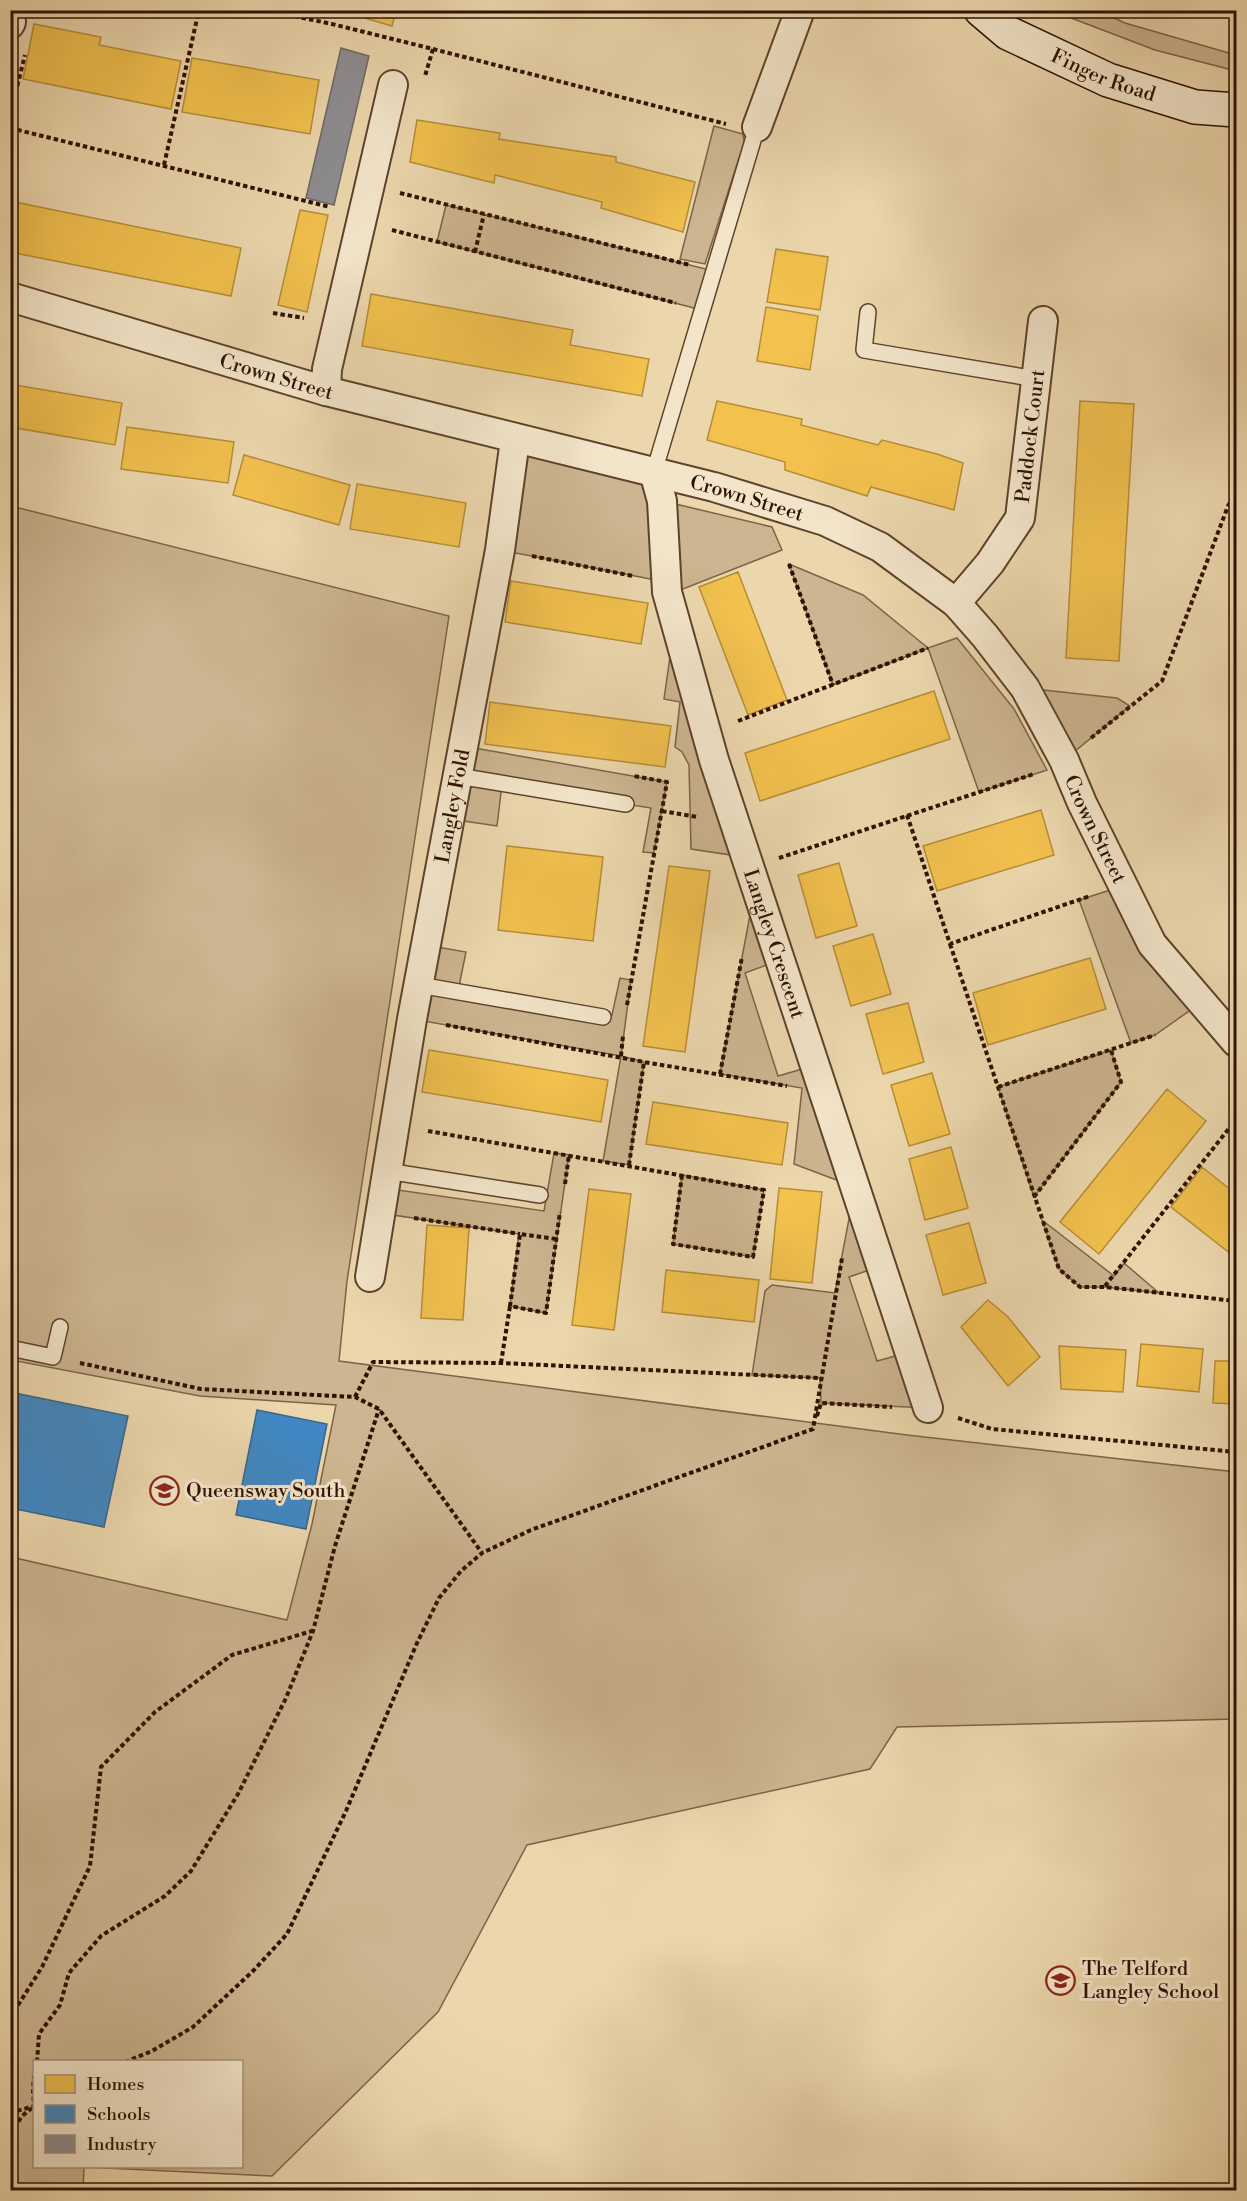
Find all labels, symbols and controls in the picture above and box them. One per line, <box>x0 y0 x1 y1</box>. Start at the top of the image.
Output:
street label: Finger Road <box>1046 44 1159 108</box>
street label: Crown Street <box>216 349 335 406</box>
street label: Paddock Court <box>1011 368 1051 504</box>
street label: Crown Street <box>687 471 806 528</box>
street label: Langley Fold <box>430 747 476 866</box>
street label: Crown Street <box>1058 772 1131 888</box>
street label: Langley Crescent <box>737 866 810 1022</box>
school or university icon: Queensway South <box>149 1474 181 1506</box>
place label: Queensway South <box>186 1479 345 1504</box>
place label: The Telford Langley School <box>1082 1957 1219 2005</box>
school or university icon: The Telford Langley School <box>1045 1964 1077 1996</box>
legend <box>33 2060 243 2168</box>
text: Homes <box>87 2073 144 2096</box>
text: Schools <box>87 2103 151 2126</box>
text: Industry <box>87 2133 157 2156</box>

